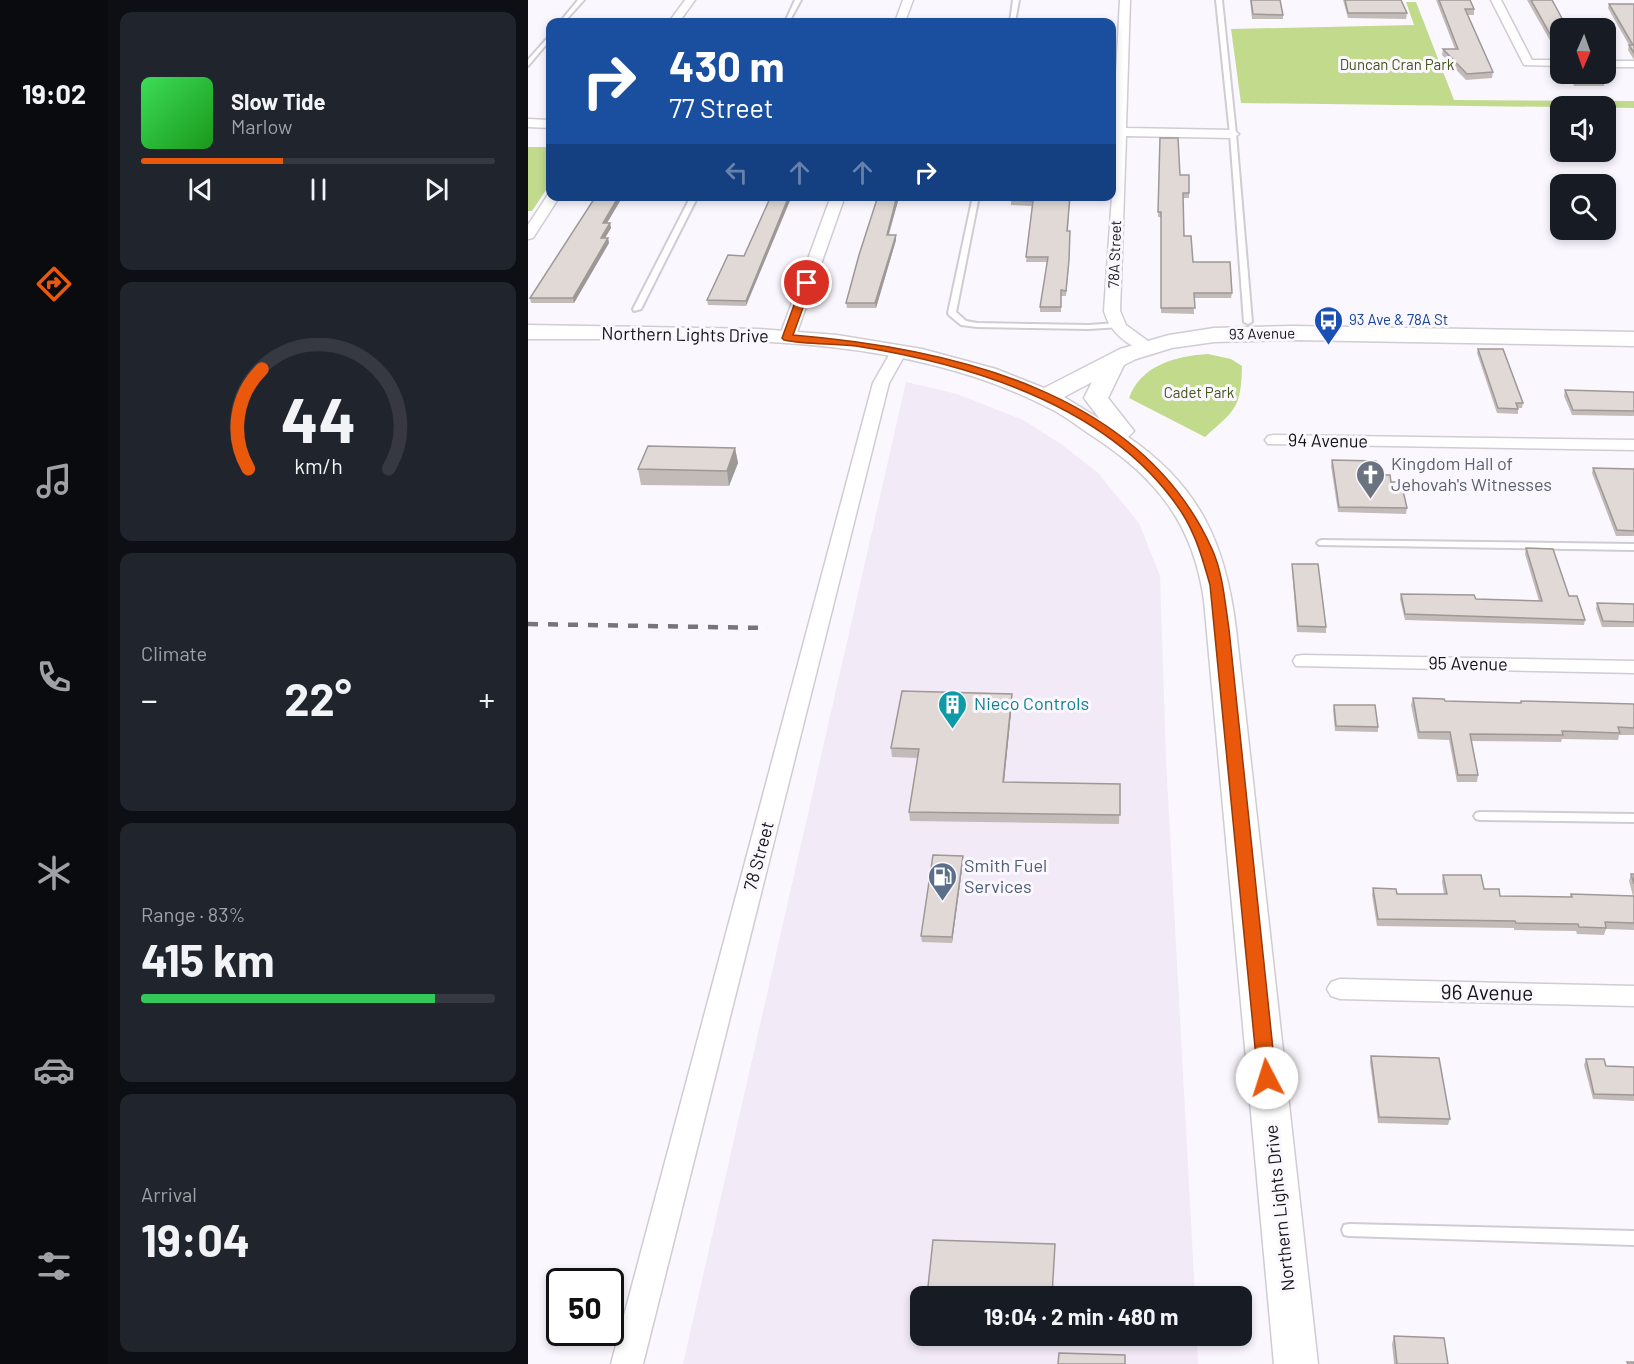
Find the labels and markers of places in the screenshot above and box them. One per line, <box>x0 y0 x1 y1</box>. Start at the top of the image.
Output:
pin <box>781 257 832 308</box>
bus stop icon: 93 Ave & 78A St <box>1312 304 1344 346</box>
place label: 93 Ave & 78A St <box>1349 310 1448 328</box>
place label: Kingdom Hall of Jehovah's Witnesses <box>1391 452 1552 495</box>
church icon: Kingdom Hall of Jehovah's Witnesses <box>1354 458 1386 500</box>
building icon: Nieco Controls <box>937 688 969 730</box>
place label: Nieco Controls <box>974 692 1089 714</box>
place label: Smith Fuel Services <box>964 854 1047 897</box>
fuel station icon: Smith Fuel Services <box>927 860 959 902</box>

